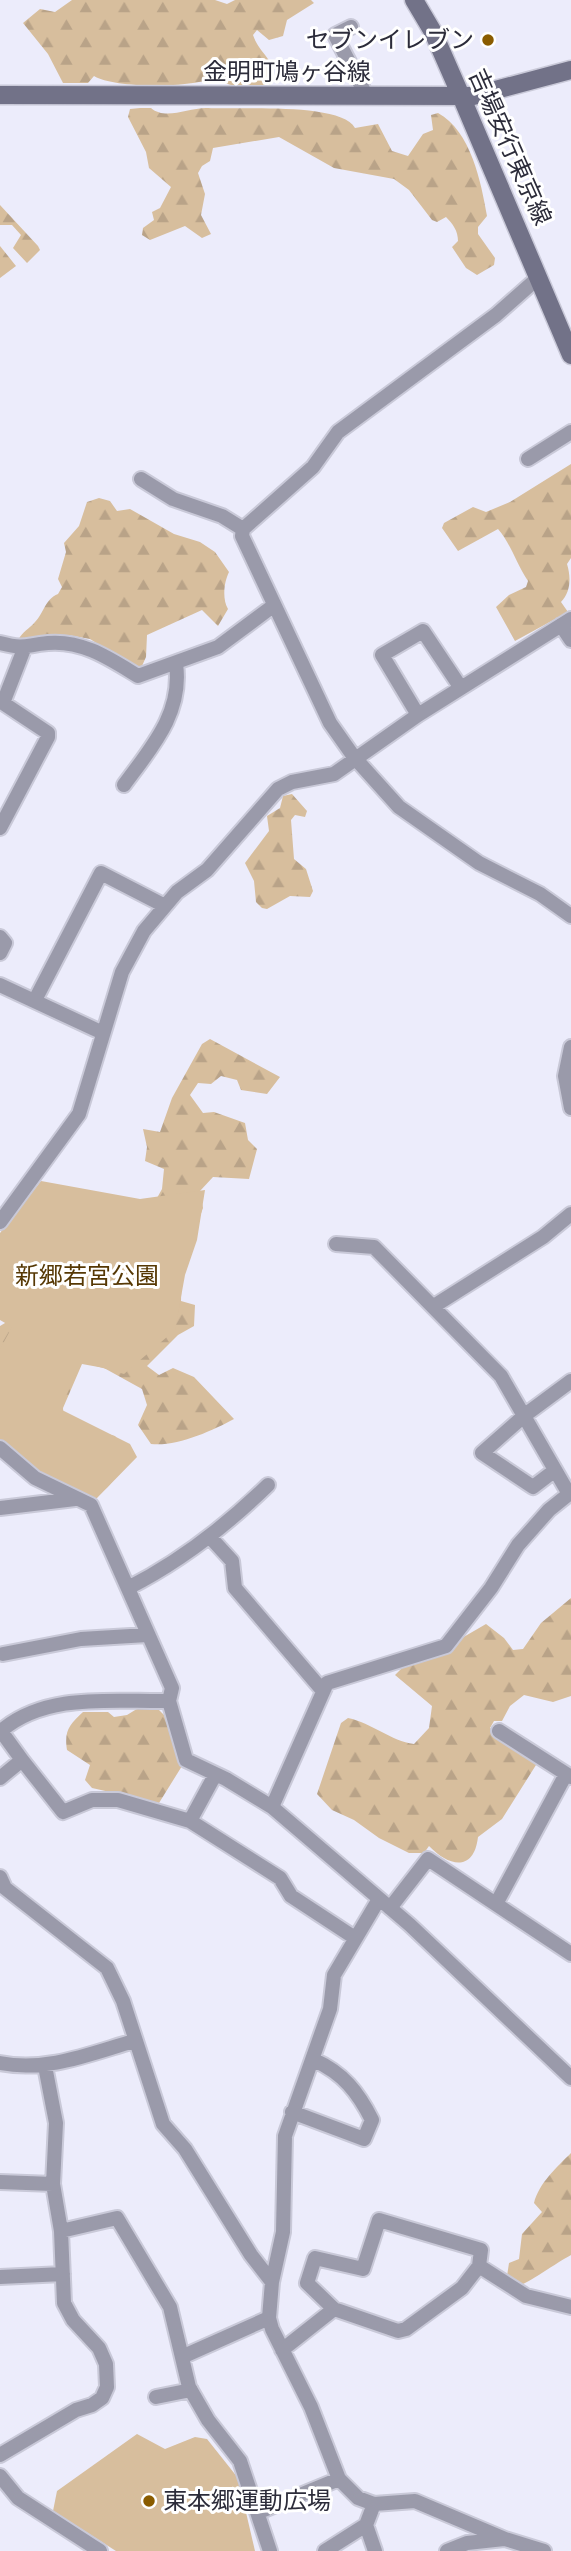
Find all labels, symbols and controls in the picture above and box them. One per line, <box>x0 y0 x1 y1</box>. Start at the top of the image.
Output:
place label: セブンイレブン <box>306 26 474 54</box>
marker: セブンイレブン <box>480 32 496 48</box>
street label: 金明町鳩ヶ谷線 <box>203 58 371 86</box>
street label: 吉場安行東京線 <box>463 65 557 229</box>
park label: 新郷若宮公園 <box>15 1262 159 1290</box>
place label: 東本郷運動広場 <box>163 2487 331 2515</box>
marker: 東本郷運動広場 <box>141 2493 157 2509</box>

